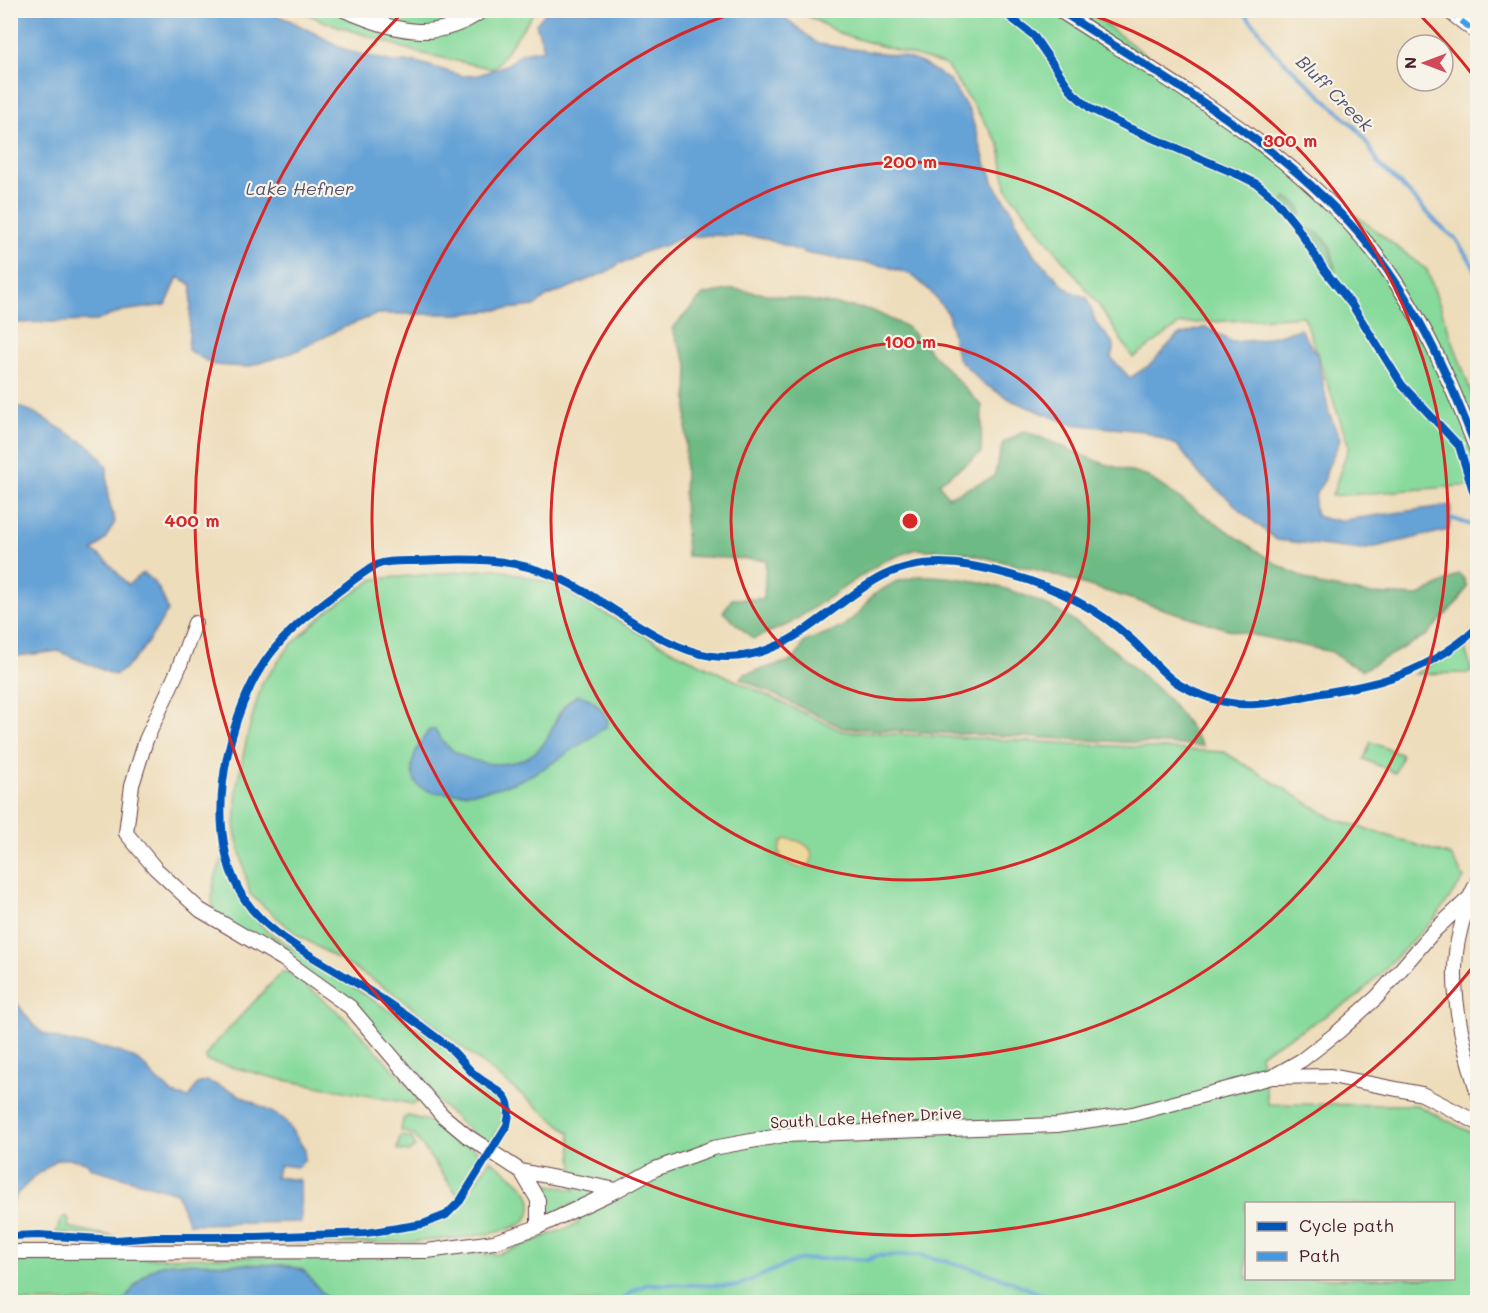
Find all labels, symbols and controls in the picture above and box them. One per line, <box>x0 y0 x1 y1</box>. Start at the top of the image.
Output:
north arrow <box>1395 33 1455 93</box>
water label: Bluff Creek <box>1291 49 1379 137</box>
text: N <box>1399 57 1420 69</box>
text: 300 m <box>1263 128 1317 152</box>
text: 200 m <box>883 149 937 173</box>
water label: Lake Hefner <box>246 176 354 200</box>
text: 100 m <box>884 329 936 353</box>
text: 400 m <box>164 508 220 532</box>
centre of rings <box>900 511 920 531</box>
street label: South Lake Hefner Drive <box>770 1101 962 1133</box>
legend <box>1245 1202 1455 1280</box>
text: Cycle path <box>1299 1213 1394 1237</box>
text: Path <box>1299 1243 1339 1267</box>

